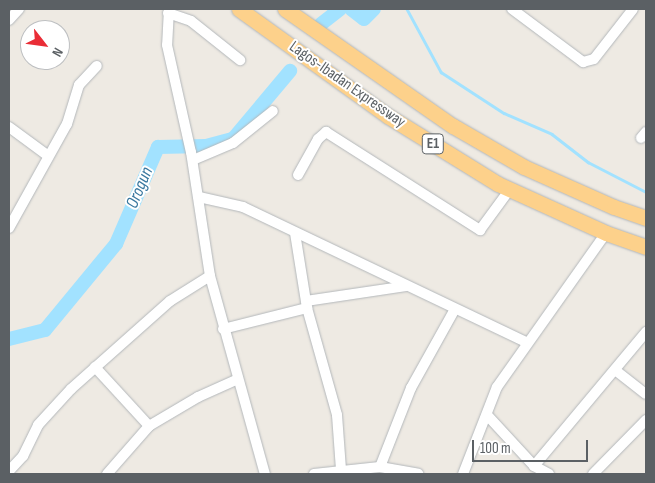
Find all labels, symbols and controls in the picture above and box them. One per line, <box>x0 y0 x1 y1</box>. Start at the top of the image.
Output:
north arrow <box>20 20 70 70</box>
street label: Lagos-Ibadan Expressway <box>285 38 409 132</box>
text: N <box>48 45 67 60</box>
road number: E1 <box>422 132 444 156</box>
water label: Orogun <box>122 164 158 212</box>
scale bar <box>475 430 591 462</box>
text: 100 m <box>480 439 511 458</box>

